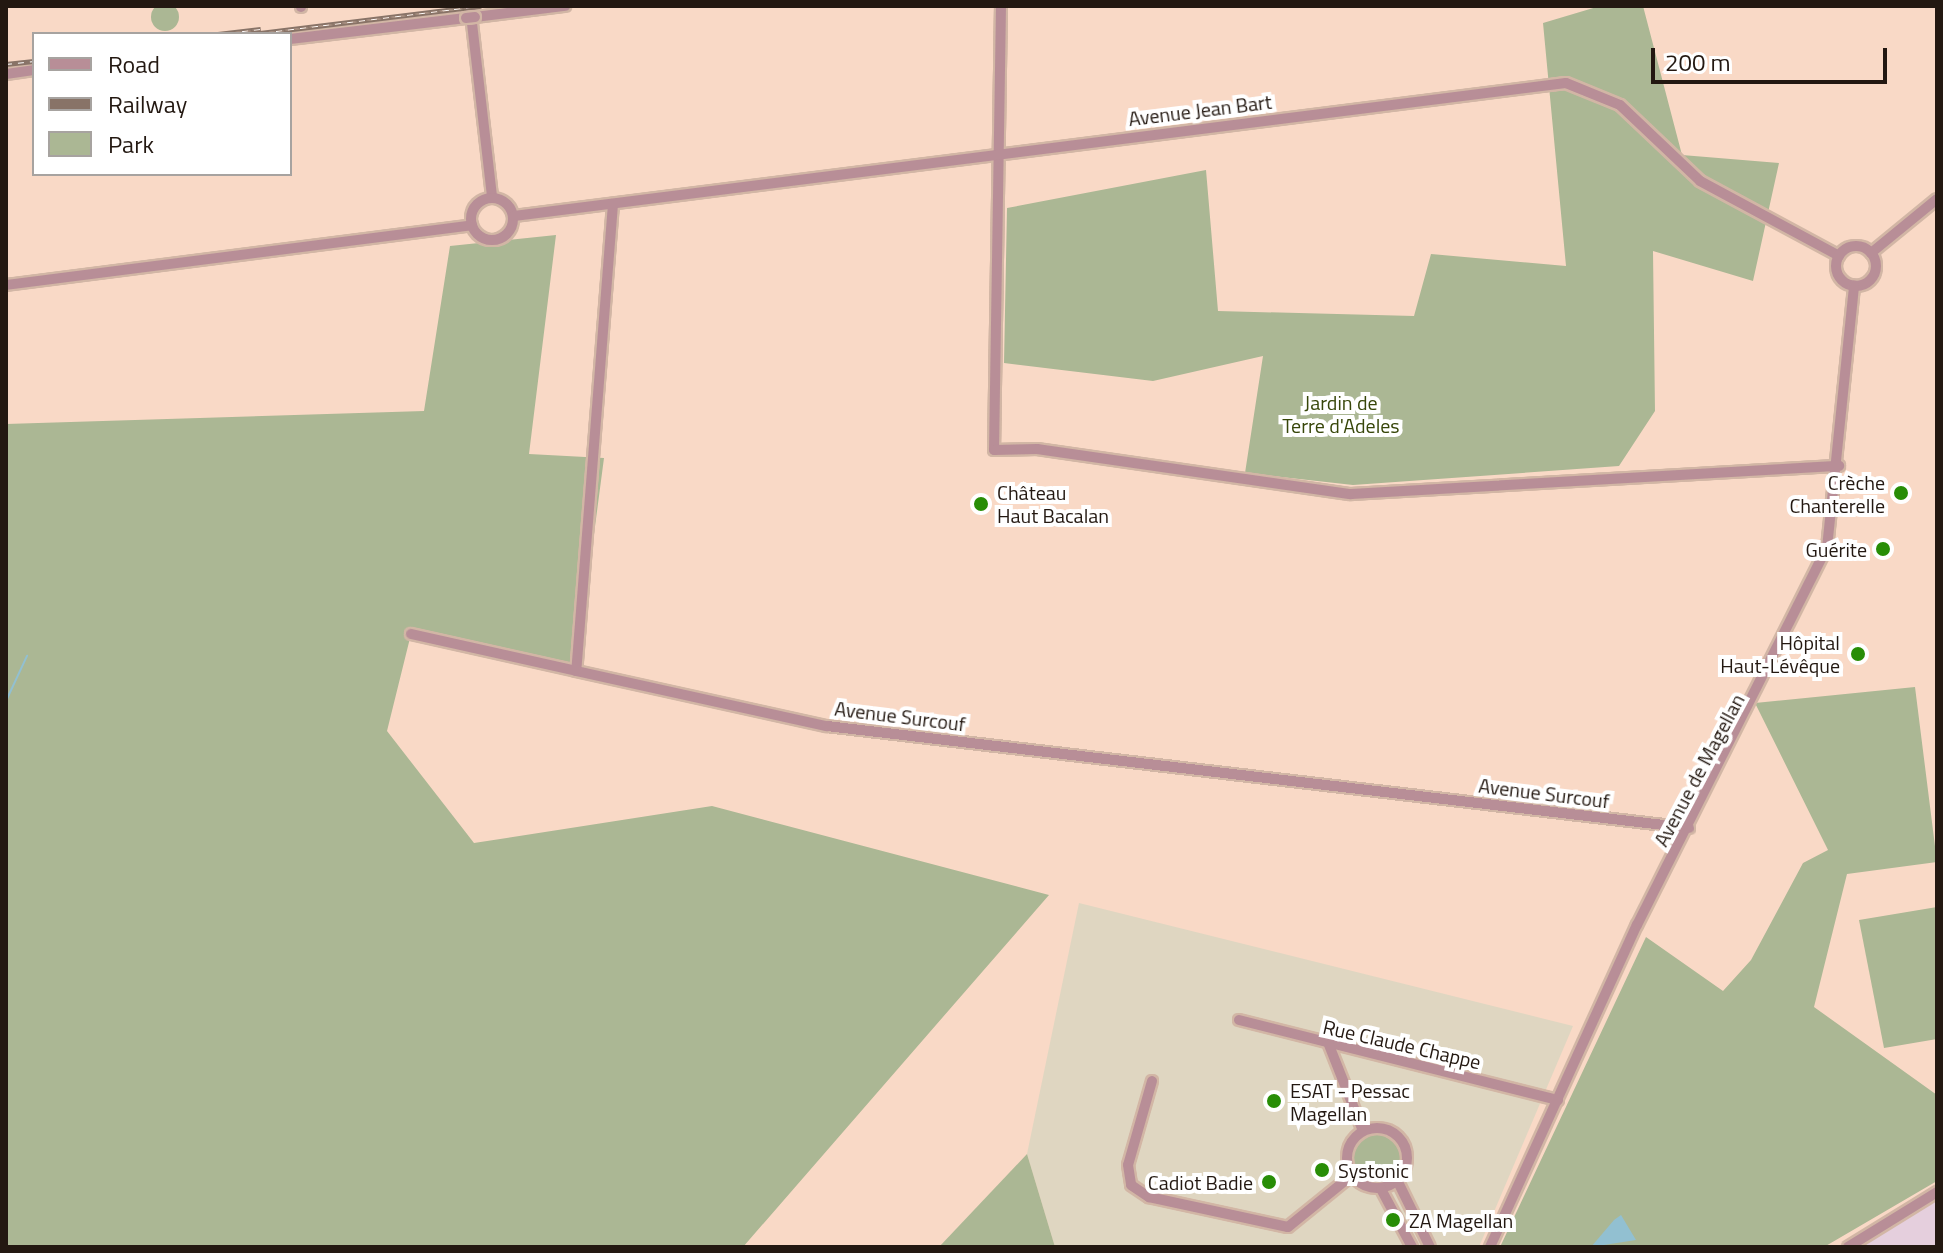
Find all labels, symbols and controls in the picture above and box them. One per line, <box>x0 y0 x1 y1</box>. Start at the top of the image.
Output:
legend <box>32 32 292 176</box>
scale bar <box>1655 32 1891 82</box>
text: 200 m <box>1665 44 1731 80</box>
text: Road <box>108 46 160 82</box>
text: Railway <box>108 86 187 122</box>
street label: Avenue Jean Bart <box>1127 89 1273 131</box>
text: Park <box>108 126 154 162</box>
park label: Jardin de Terre d'Adeles <box>1282 391 1400 438</box>
place label: Crèche Chanterelle <box>1789 470 1885 517</box>
place label: Château Haut Bacalan <box>997 480 1109 527</box>
marker: Crèche Chanterelle <box>1892 484 1910 502</box>
marker: Château Haut Bacalan <box>972 495 990 513</box>
place label: Guérite <box>1806 537 1867 561</box>
marker: Guérite <box>1874 540 1892 558</box>
place label: Hôpital Haut-Lévêque <box>1720 630 1840 677</box>
marker: Hôpital Haut-Lévêque <box>1847 643 1869 665</box>
street label: Avenue de Magellan <box>1649 690 1749 850</box>
street label: Avenue Surcouf <box>833 696 967 736</box>
street label: Avenue Surcouf <box>1477 773 1611 813</box>
street label: Rue Claude Chappe <box>1321 1014 1483 1074</box>
place label: ESAT - Pessac Magellan <box>1290 1078 1410 1125</box>
marker: ESAT - Pessac Magellan <box>1265 1092 1283 1110</box>
place label: Systonic <box>1338 1158 1409 1182</box>
marker: Systonic <box>1313 1161 1331 1179</box>
place label: Cadiot Badie <box>1148 1170 1253 1194</box>
marker: Cadiot Badie <box>1260 1173 1278 1191</box>
place label: ZA Magellan <box>1409 1208 1513 1232</box>
marker: ZA Magellan <box>1384 1211 1402 1229</box>

